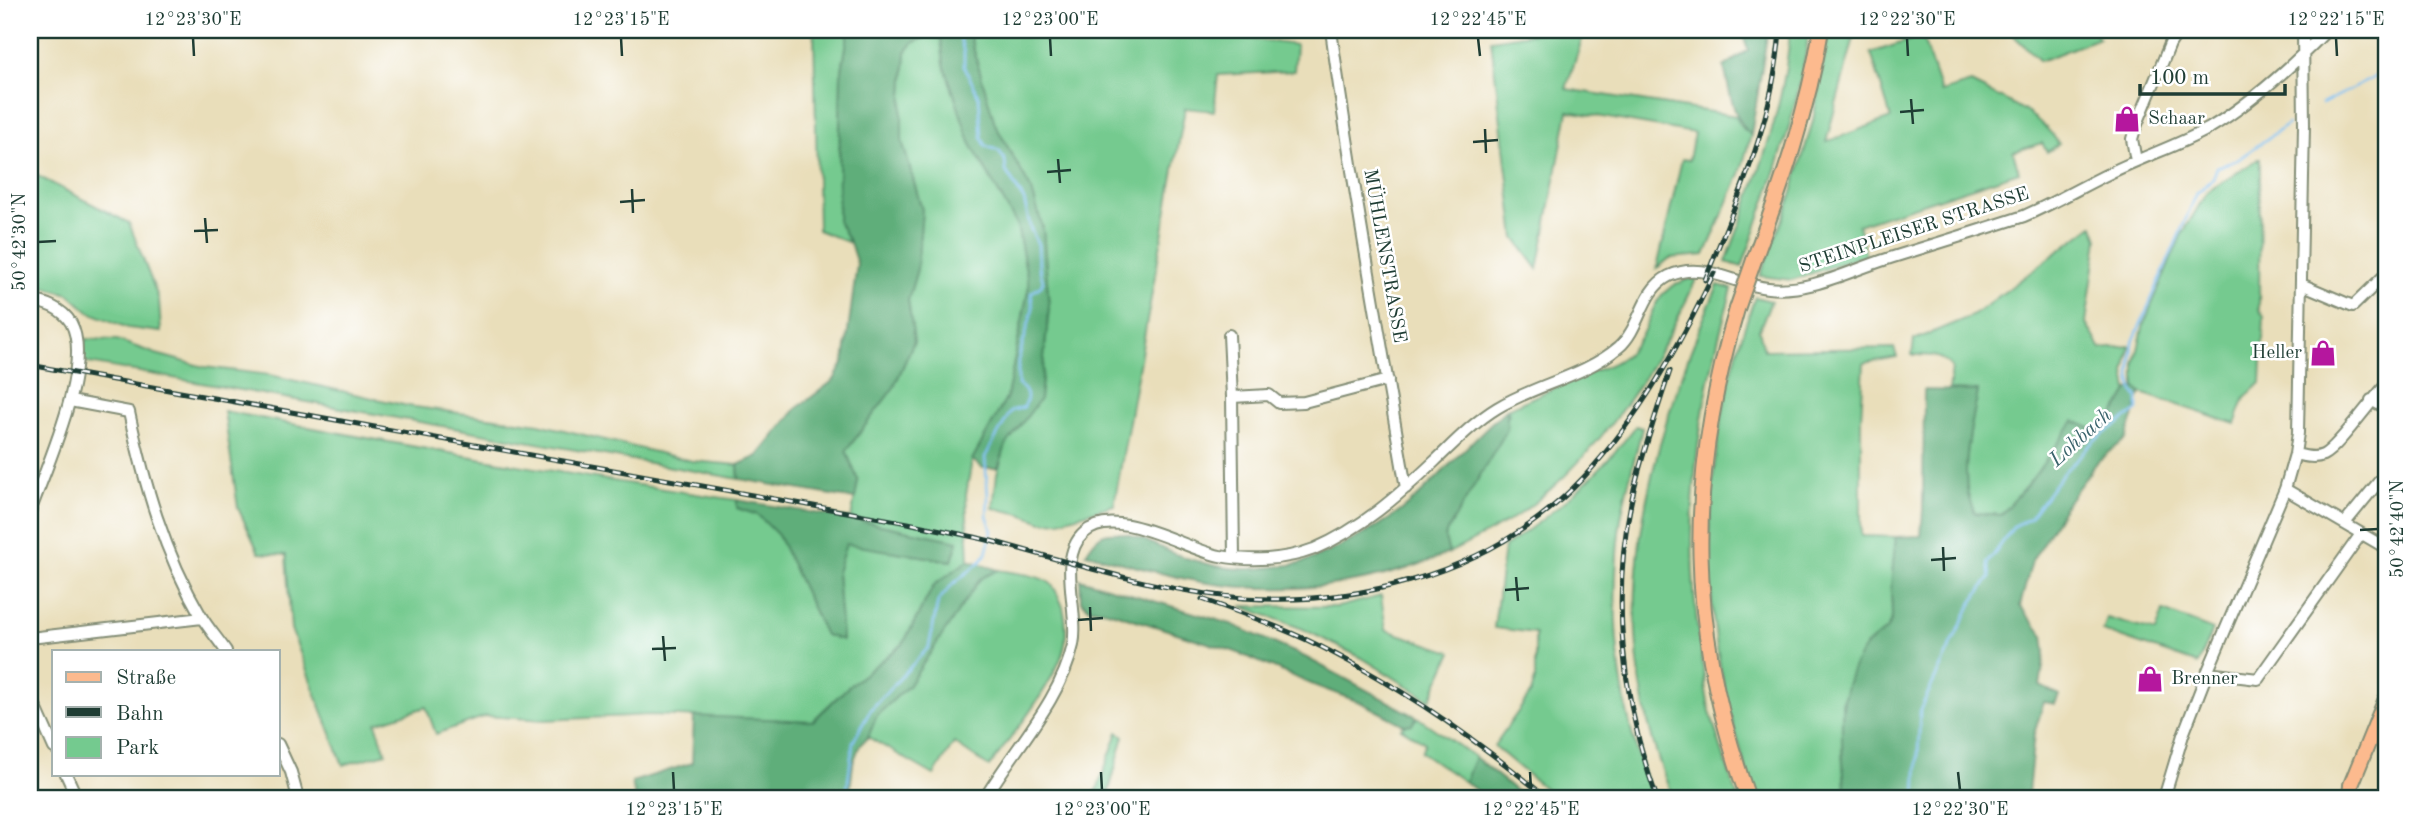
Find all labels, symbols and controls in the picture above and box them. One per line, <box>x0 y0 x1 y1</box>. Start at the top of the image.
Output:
text: 12°23'30"E <box>145 11 241 29</box>
text: 12°23'15"E <box>573 11 669 29</box>
text: 12°23'00"E <box>1002 11 1098 29</box>
text: 12°22'45"E <box>1430 11 1526 29</box>
text: 12°22'30"E <box>1859 11 1955 29</box>
text: 12°22'15"E <box>2288 11 2384 29</box>
scale bar <box>2140 52 2285 96</box>
text: 100 m <box>2150 68 2209 89</box>
shop icon: Schaar <box>2112 104 2142 134</box>
place label: Schaar <box>2148 110 2205 129</box>
street label: MÜHLENSTRASSE <box>1359 167 1413 344</box>
street label: STEINPLEISER STRASSE <box>1797 185 2031 277</box>
text: 50°42'30"N <box>11 193 29 291</box>
shop icon: Heller <box>2308 338 2338 368</box>
place label: Heller <box>2251 344 2302 363</box>
water label: Lohbach <box>2045 405 2116 472</box>
text: 50°42'40"N <box>2389 480 2407 578</box>
legend <box>52 650 280 776</box>
shop icon: Brenner <box>2135 664 2165 694</box>
text: Straße <box>116 668 176 689</box>
place label: Brenner <box>2171 670 2238 689</box>
text: Bahn <box>116 704 164 725</box>
text: Park <box>116 738 159 759</box>
text: 12°23'15"E <box>626 801 722 819</box>
text: 12°23'00"E <box>1054 801 1150 819</box>
text: 12°22'45"E <box>1483 801 1579 819</box>
text: 12°22'30"E <box>1912 801 2008 819</box>

